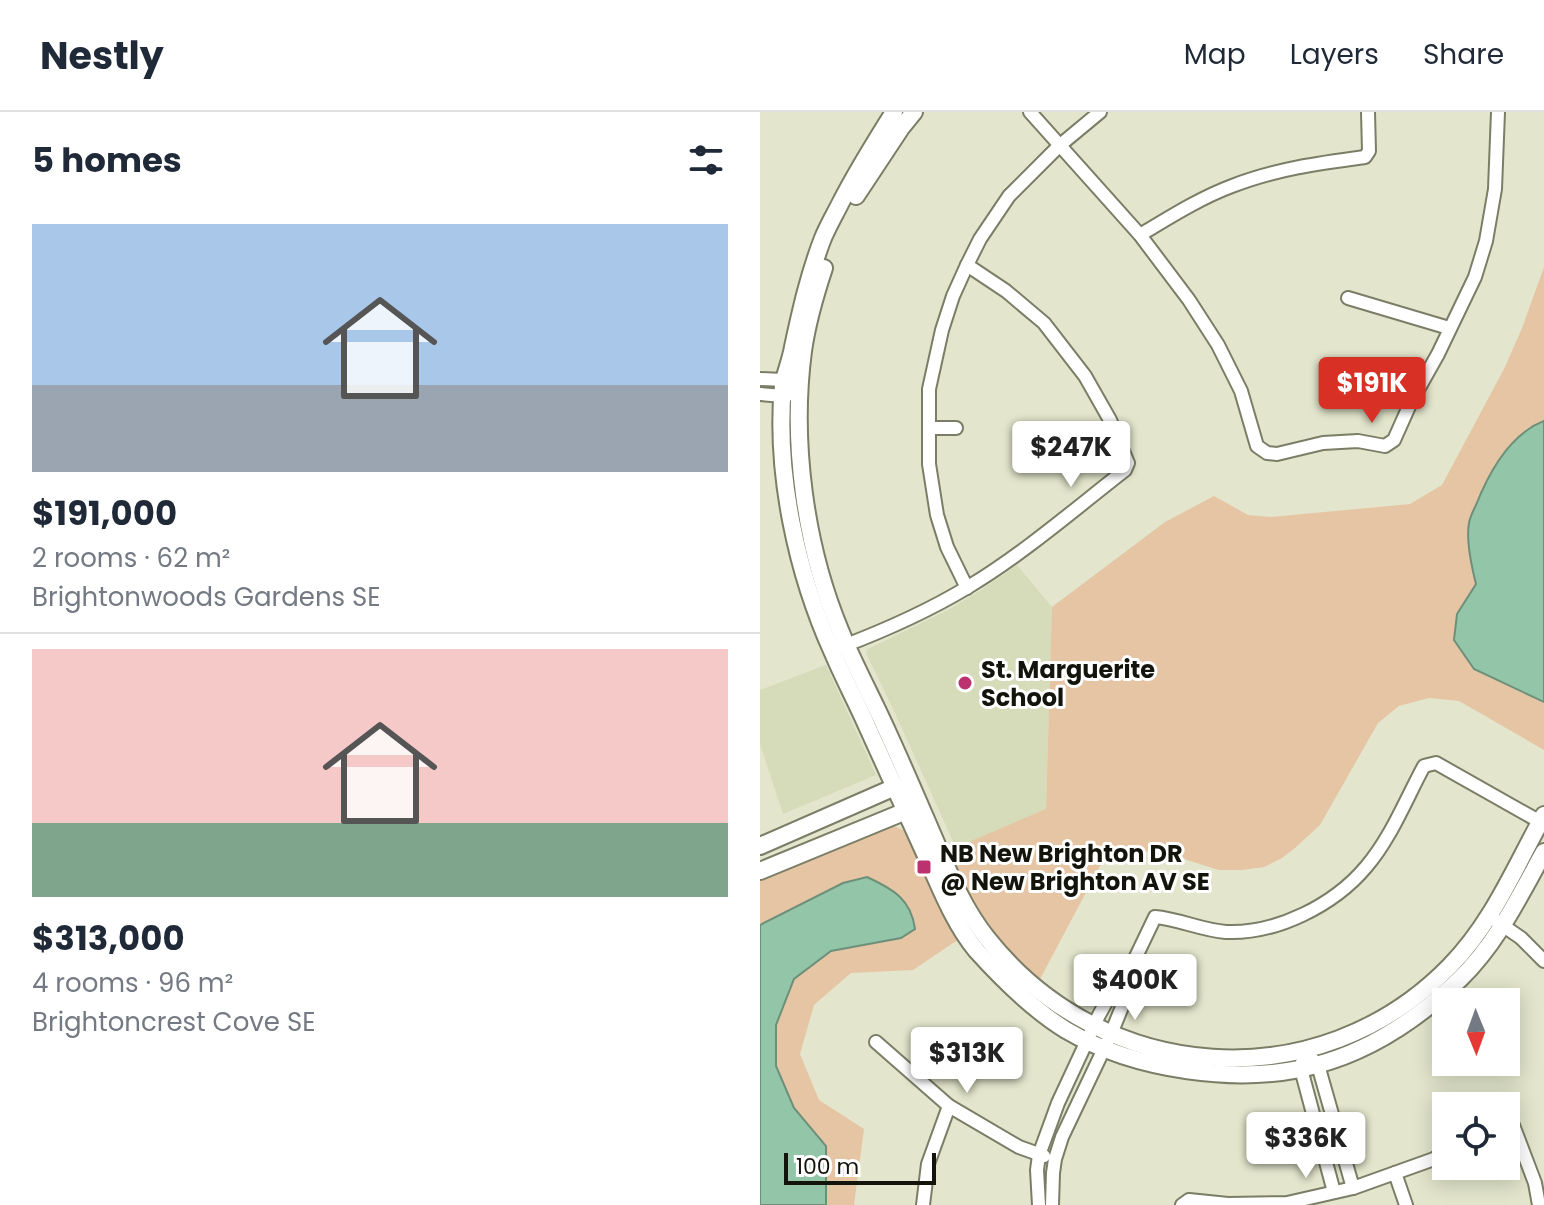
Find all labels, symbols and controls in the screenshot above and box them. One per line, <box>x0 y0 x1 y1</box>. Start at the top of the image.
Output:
text: Nestly <box>40 29 164 82</box>
text: Map <box>1184 35 1246 74</box>
text: Layers <box>1290 35 1379 74</box>
text: Share <box>1423 35 1504 74</box>
text: 5 homes <box>32 136 182 184</box>
icon: filters <box>684 138 728 182</box>
icon: home <box>308 276 452 420</box>
pin: $191K <box>1316 357 1428 425</box>
text: $191K <box>1337 365 1407 401</box>
pin: $247K <box>1015 421 1127 489</box>
text: $247K <box>1030 429 1112 465</box>
text: $191,000 <box>32 489 177 537</box>
text: 2 rooms · 62 m² <box>32 540 230 576</box>
text: Brightonwoods Gardens SE <box>32 579 381 615</box>
place label: St. Marguerite School <box>981 653 1155 714</box>
marker: St. Marguerite School <box>956 674 974 692</box>
icon: home <box>308 701 452 845</box>
place label: NB New Brighton DR @ New Brighton AV SE <box>940 837 1210 898</box>
marker: NB New Brighton DR @ New Brighton AV SE <box>915 858 933 876</box>
text: $313,000 <box>32 914 185 962</box>
pin: $400K <box>1079 954 1191 1022</box>
text: $400K <box>1092 962 1178 998</box>
text: 4 rooms · 96 m² <box>32 965 233 1001</box>
north arrow <box>1432 988 1520 1076</box>
map controls <box>1432 988 1520 1180</box>
text: Brightoncrest Cove SE <box>32 1004 316 1040</box>
pin: $313K <box>911 1027 1023 1095</box>
text: $313K <box>929 1035 1005 1071</box>
button: locate <box>1432 1092 1520 1180</box>
pin: $336K <box>1250 1112 1362 1180</box>
text: $336K <box>1264 1120 1348 1156</box>
scale bar <box>784 1149 936 1185</box>
text: 100 m <box>796 1151 859 1182</box>

